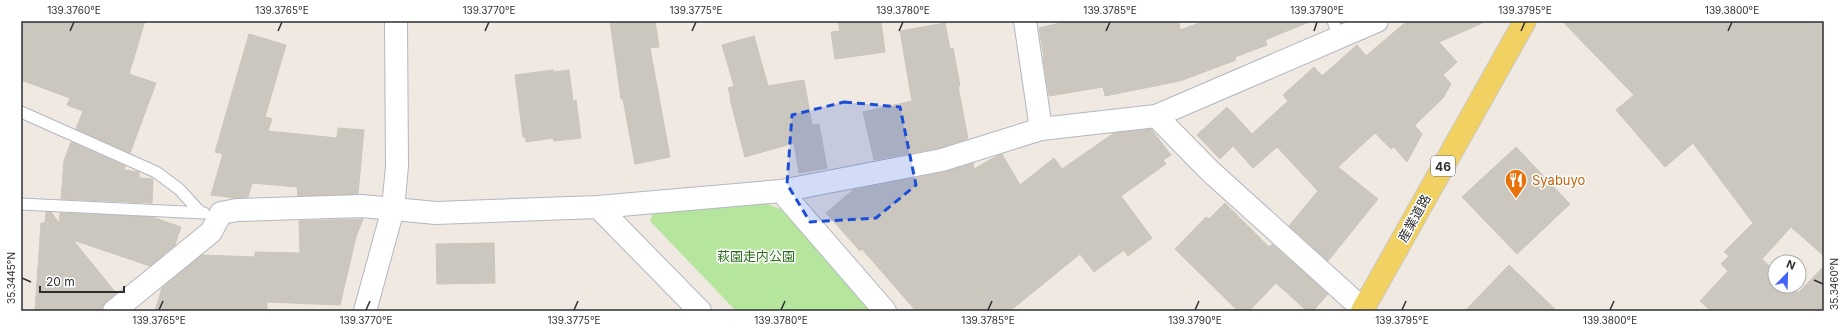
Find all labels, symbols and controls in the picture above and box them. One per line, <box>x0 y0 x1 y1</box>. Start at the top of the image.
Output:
text: 139.3760°E <box>47 4 101 16</box>
text: 139.3765°E <box>255 4 309 16</box>
text: 139.3770°E <box>462 4 516 16</box>
text: 139.3775°E <box>669 4 723 16</box>
text: 139.3780°E <box>876 4 930 16</box>
text: 139.3785°E <box>1083 4 1137 16</box>
text: 139.3790°E <box>1290 4 1344 16</box>
text: 139.3795°E <box>1498 4 1552 16</box>
text: 139.3800°E <box>1705 4 1759 16</box>
road number: 46 <box>1431 156 1455 176</box>
restaurant icon: Syabuyo <box>1503 167 1529 200</box>
place label: Syabuyo <box>1532 172 1586 188</box>
street label: 産業道路 <box>1394 191 1434 245</box>
park label: 萩園走内公園 <box>717 248 795 264</box>
text: 35.3445°N <box>5 252 17 304</box>
north arrow <box>1767 254 1807 294</box>
text: N <box>1784 257 1798 273</box>
text: 35.3460°N <box>1828 258 1840 310</box>
scale bar <box>40 268 124 294</box>
text: 20 m <box>46 274 75 289</box>
text: 139.3765°E <box>132 314 186 326</box>
text: 139.3770°E <box>339 314 393 326</box>
text: 139.3775°E <box>547 314 601 326</box>
text: 139.3780°E <box>754 314 808 326</box>
text: 139.3785°E <box>961 314 1015 326</box>
text: 139.3790°E <box>1168 314 1222 326</box>
text: 139.3795°E <box>1375 314 1429 326</box>
text: 139.3800°E <box>1583 314 1637 326</box>

